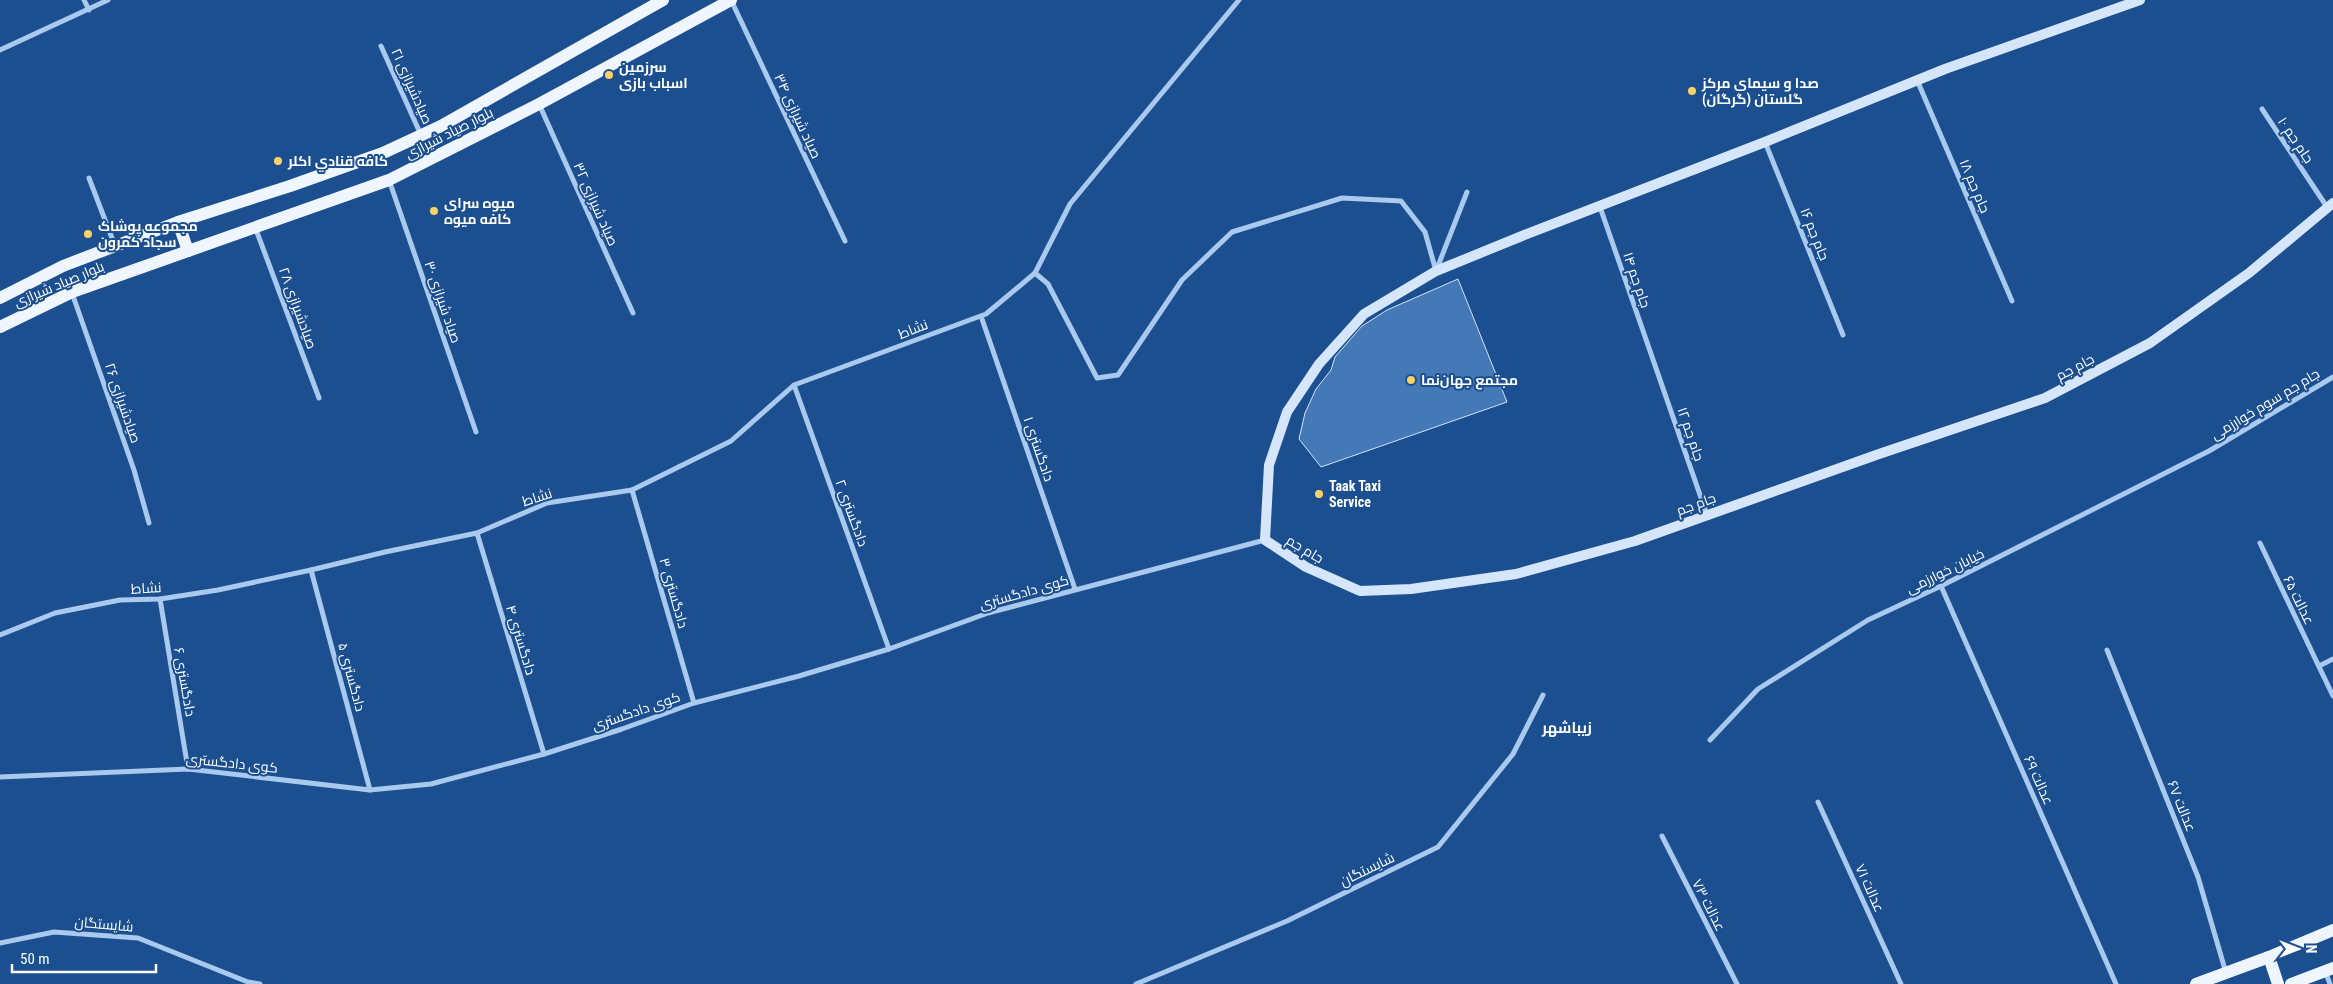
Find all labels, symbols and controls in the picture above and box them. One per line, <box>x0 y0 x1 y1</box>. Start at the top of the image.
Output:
street label: ۲۱ صیادشیرازی <box>388 46 436 126</box>
place label: سرزمین اسباب بازی <box>619 59 688 92</box>
marker: سرزمین اسباب بازی <box>603 69 615 81</box>
street label: صیاد شیرازی ۳۴ <box>771 71 825 161</box>
place label: صدا و سیمای مرکز گلستان (گرگان) <box>1701 75 1819 108</box>
marker: صدا و سیمای مرکز گلستان (گرگان) <box>1686 85 1698 97</box>
street label: بلوار صیاد شیرازی <box>402 104 496 162</box>
street label: ۱۰ جام جم <box>2273 114 2317 167</box>
place label: كافه قنادي اكلر <box>287 153 388 172</box>
marker: كافه قنادي اكلر <box>272 155 284 167</box>
street label: ۱۸ جام جم <box>1955 157 1994 216</box>
street label: صیاد شیرازی ۳۲ <box>570 160 622 248</box>
place label: میوه سرای کافه میوه <box>444 195 515 228</box>
marker: میوه سرای کافه میوه <box>428 205 440 217</box>
street label: ۱۶ جام جم <box>1795 205 1833 263</box>
place label: مجموعه پوشاک سجاد کمرون <box>98 218 198 251</box>
marker: مجموعه پوشاک سجاد کمرون <box>82 228 94 240</box>
street label: ۱۴ جام جم <box>1618 250 1654 311</box>
street label: بلوار صیاد شیرازی <box>12 258 106 310</box>
street label: صیاد شیرازی ۳۰ <box>421 259 465 345</box>
street label: ۲۸ صیادشیرازی <box>276 265 320 351</box>
street label: نشاط <box>896 316 930 342</box>
street label: جام جم <box>2053 350 2098 385</box>
street label: ۲۶ صیادشیرازی <box>102 361 144 445</box>
street label: جام جم سوم خوارزمی <box>2208 365 2323 445</box>
place label: مجتمع جهان‌نما <box>1421 372 1518 390</box>
marker: مجتمع جهان‌نما <box>1405 374 1417 386</box>
street label: ۱۲ جام جم <box>1672 405 1708 464</box>
street label: دادگستری ۱ <box>1020 415 1058 483</box>
street label: دادگستری ۲ <box>832 477 872 549</box>
place label: Taak Taxi Service <box>1329 478 1381 510</box>
street label: نشاط <box>520 485 554 509</box>
marker: Taak Taxi Service <box>1313 488 1325 500</box>
street label: جام جم <box>1674 489 1719 520</box>
street label: جام جم <box>1282 532 1327 568</box>
street label: خیابان خوارزمی <box>1903 545 1987 597</box>
street label: دادگستری ۳ <box>656 556 692 630</box>
street label: کوی دادگستری <box>977 572 1071 612</box>
street label: عدالت ۶۵ <box>2280 573 2318 627</box>
street label: نشاط <box>130 579 162 597</box>
street label: دادگستری ۴ <box>503 603 539 677</box>
street label: دادگستری ۵ <box>335 641 369 713</box>
street label: دادگستری ۶ <box>171 646 199 718</box>
street label: کوی دادگستری <box>590 688 682 734</box>
district label: زیباشهر <box>1541 719 1592 737</box>
street label: کوی دادگستری <box>185 750 279 776</box>
street label: عدالت ۶۹ <box>2021 753 2057 807</box>
street label: عدالت ۶۷ <box>2165 778 2199 834</box>
street label: شایستگان <box>1337 849 1397 889</box>
street label: عدالت ۷۱ <box>1852 861 1888 915</box>
street label: عدالت ۷۳ <box>1689 876 1729 934</box>
street label: شایستگان <box>74 913 134 935</box>
north arrow <box>2273 924 2323 974</box>
scale bar <box>12 942 156 974</box>
text: N <box>2303 945 2319 953</box>
text: 50 m <box>20 950 50 968</box>

